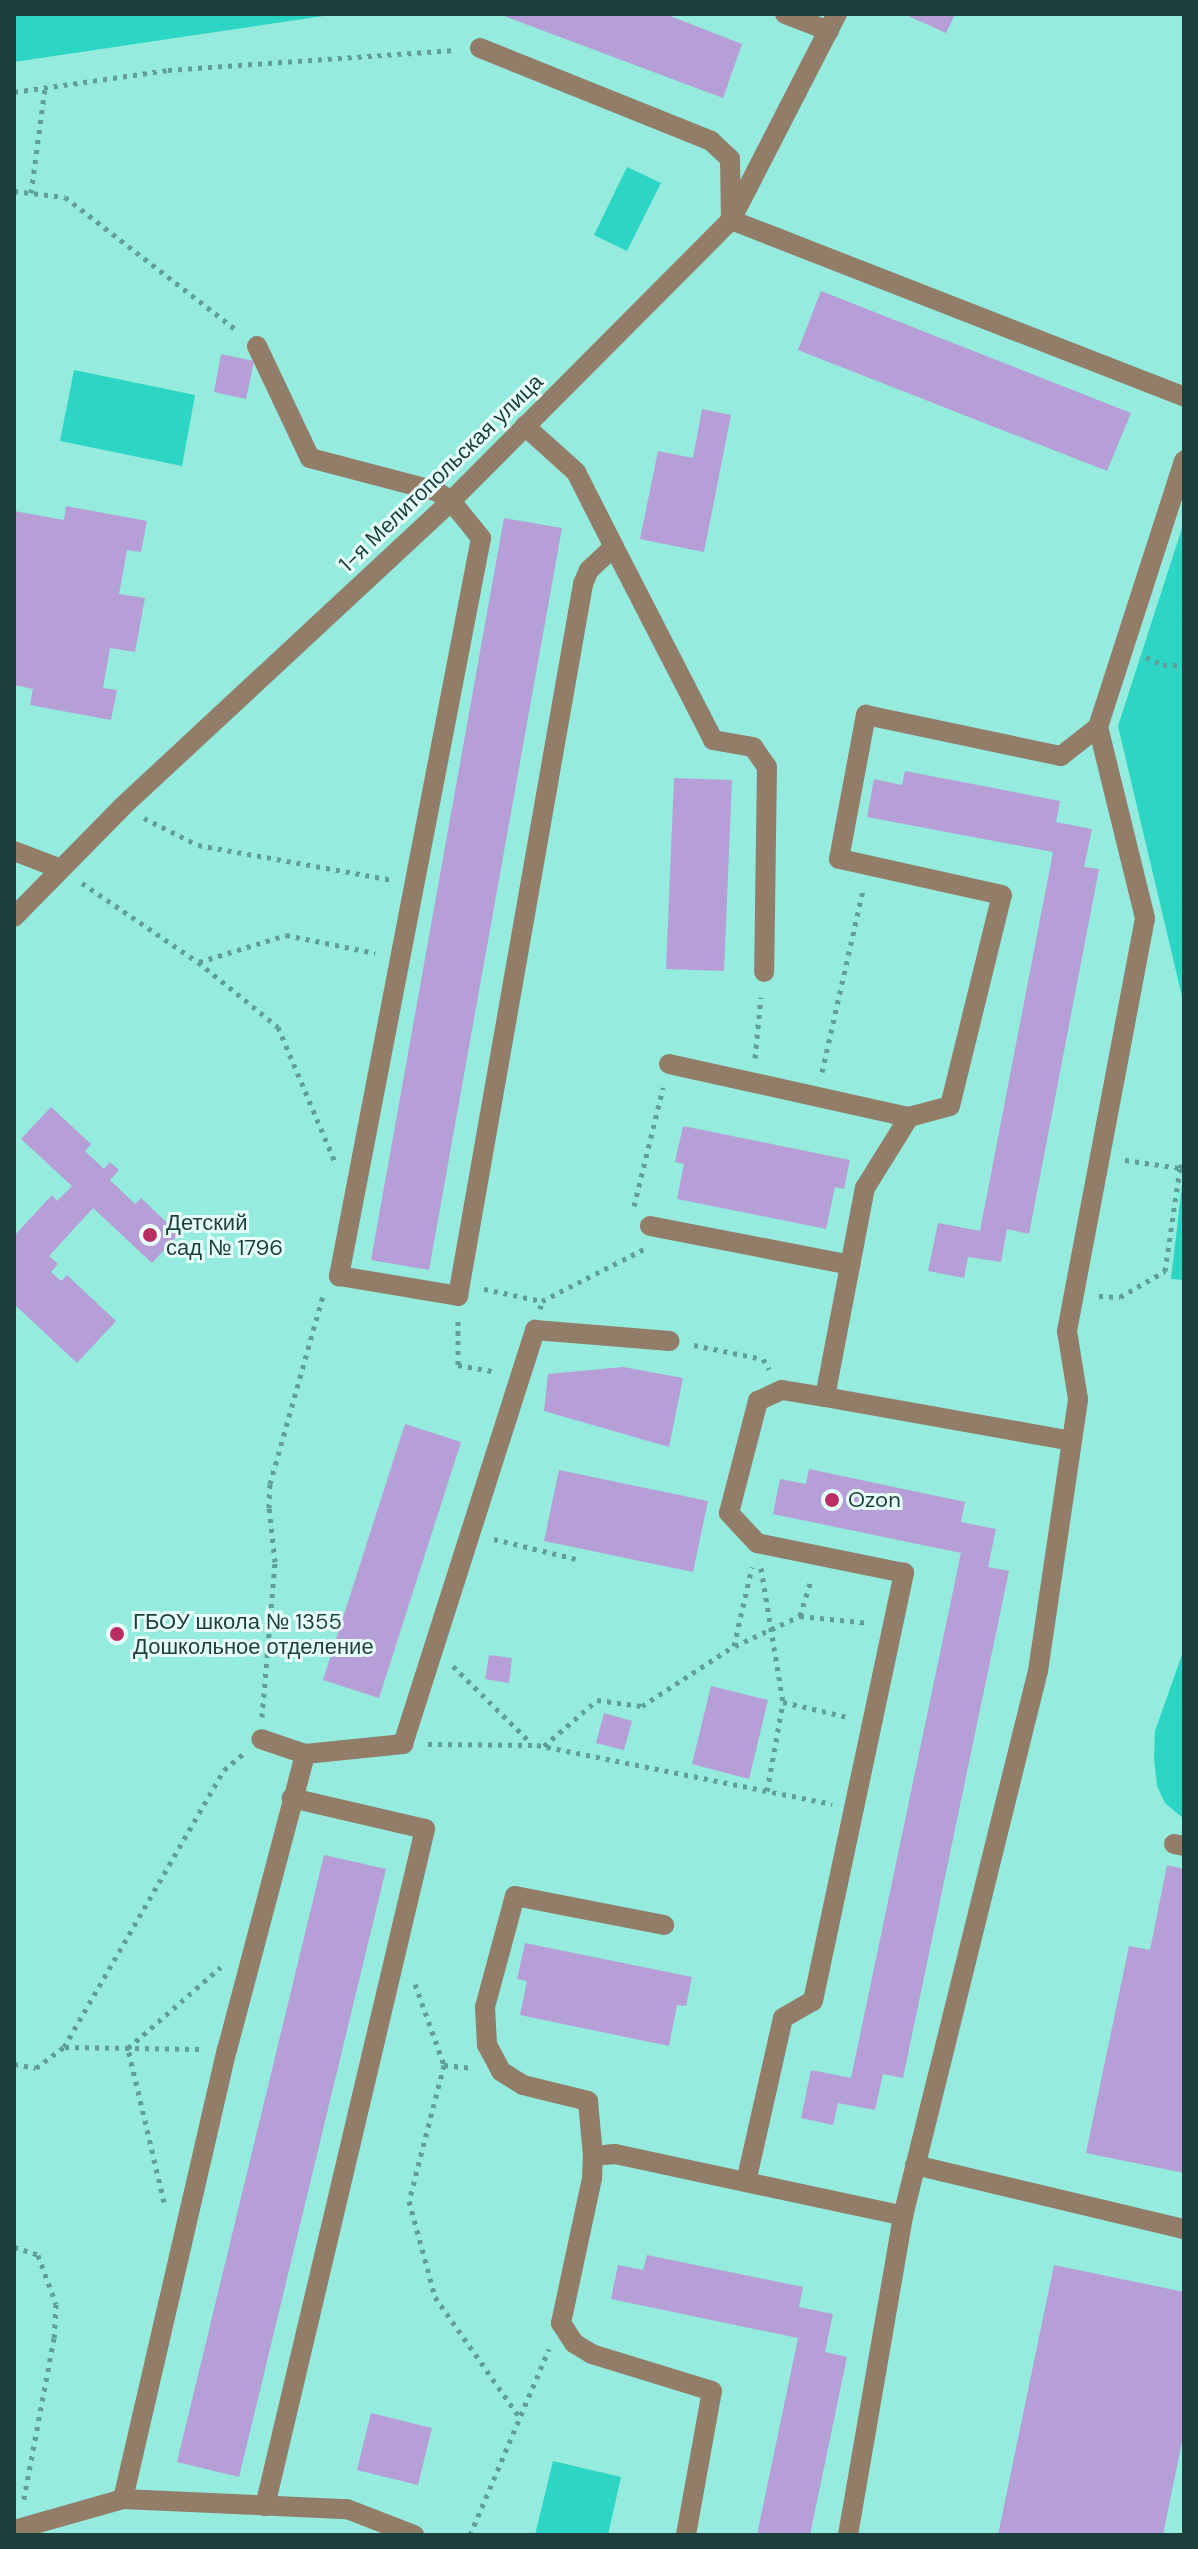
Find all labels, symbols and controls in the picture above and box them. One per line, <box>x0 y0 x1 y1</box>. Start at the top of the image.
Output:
street label: 1-я Мелитопольская улица <box>334 369 548 577</box>
place label: Детский сад № 1796 <box>166 1209 283 1260</box>
marker: Детский сад № 1796 <box>141 1226 159 1244</box>
place label: Ozon <box>848 1487 901 1513</box>
marker: Ozon <box>823 1491 841 1509</box>
place label: ГБОУ школа № 1355 Дошкольное отделение <box>133 1608 374 1660</box>
marker: ГБОУ школа № 1355 Дошкольное отделение <box>108 1625 126 1643</box>

